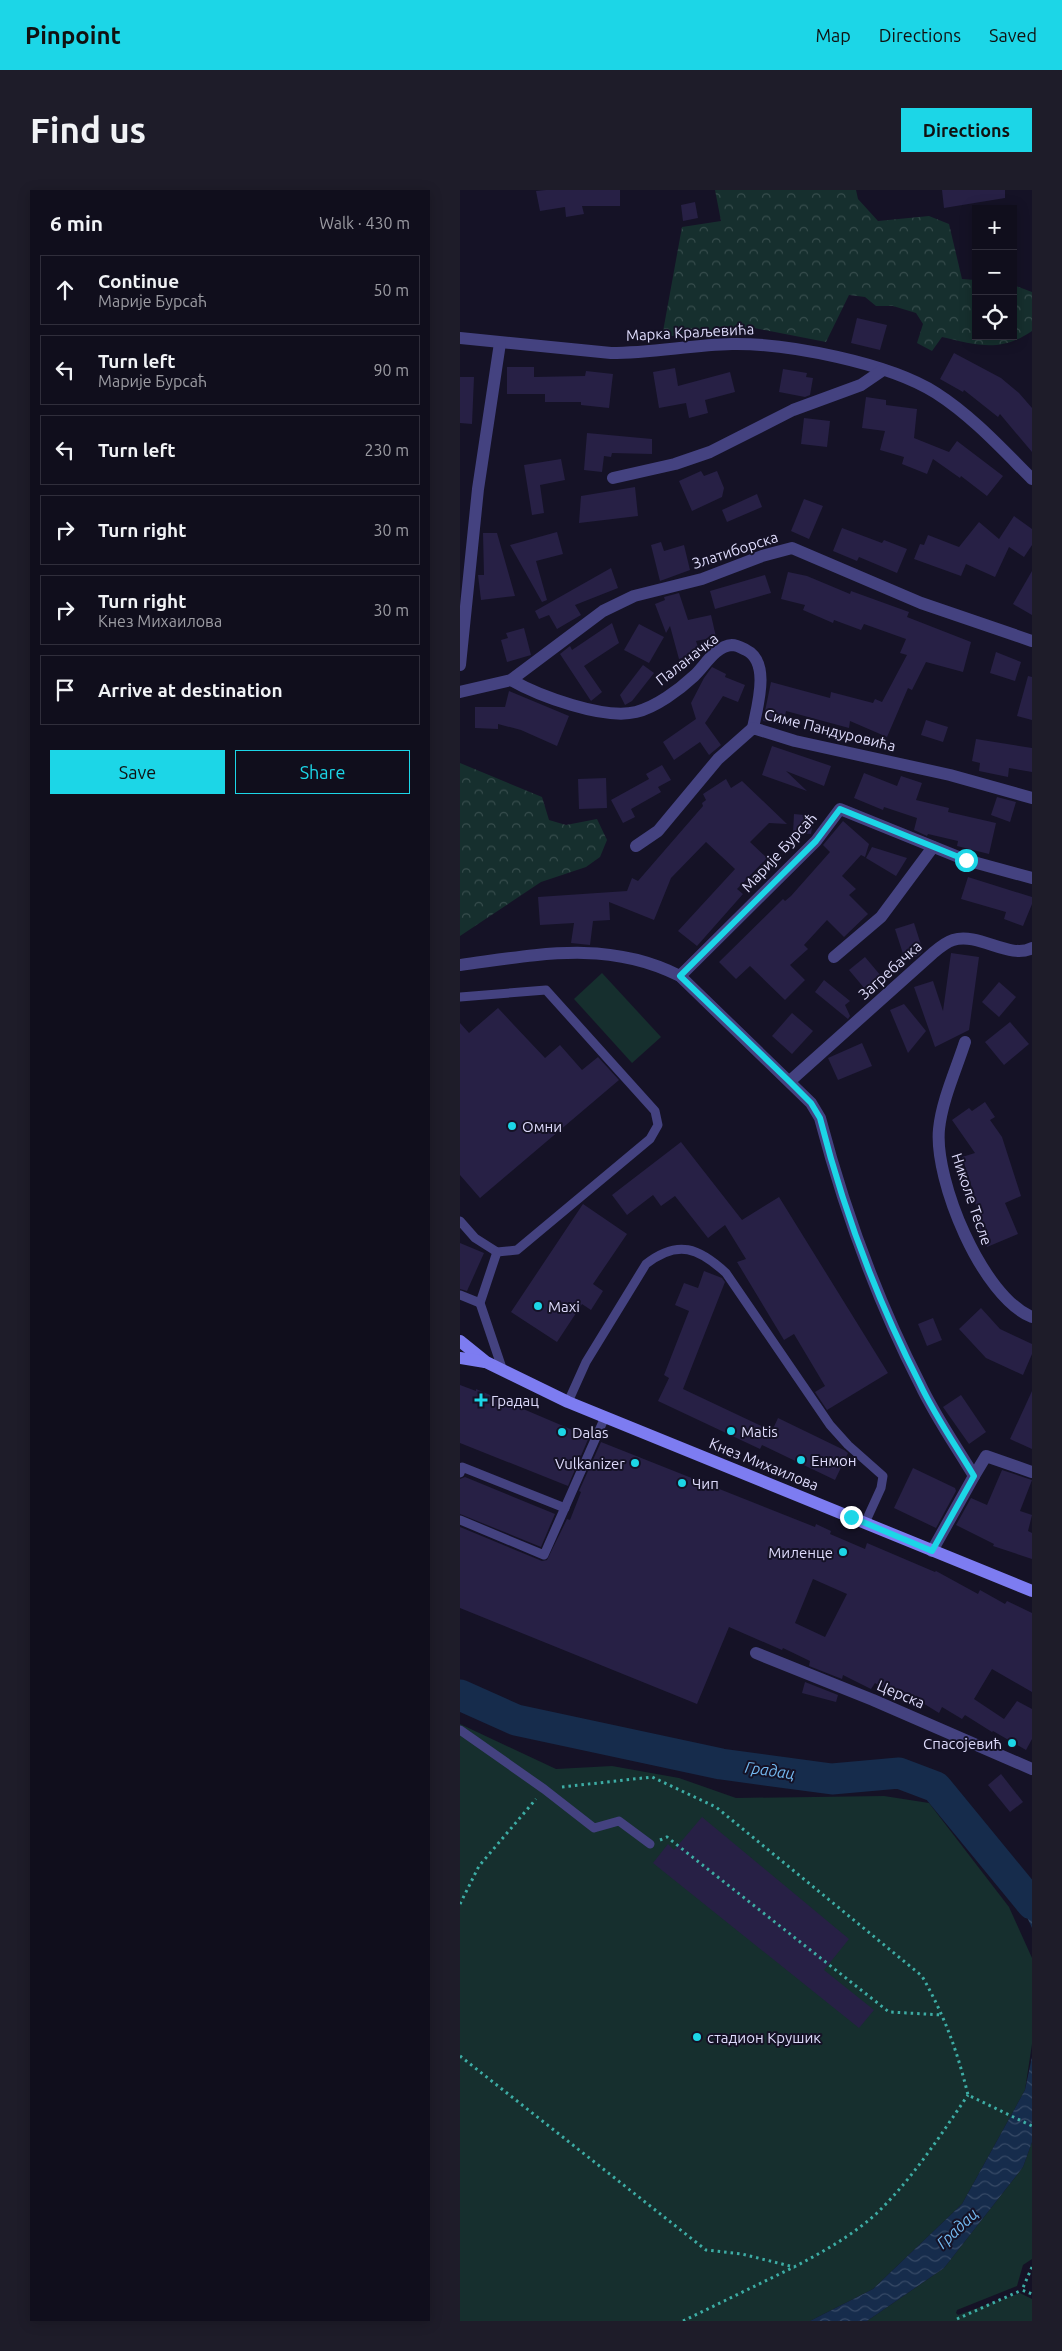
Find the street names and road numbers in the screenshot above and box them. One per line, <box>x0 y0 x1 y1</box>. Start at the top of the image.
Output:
street label: Марка Краљевића <box>625 320 755 344</box>
street label: Златиборска <box>690 528 780 572</box>
street label: Паланачка <box>652 629 722 689</box>
street label: Симе Пандуровића <box>762 705 898 755</box>
street label: Марије Бурсаћ <box>738 809 820 895</box>
street label: Загребачка <box>855 937 925 1003</box>
street label: Николе Тесле <box>948 1151 996 1247</box>
street label: Кнез Михаилова <box>707 1434 821 1494</box>
street label: Церска <box>875 1676 927 1712</box>

